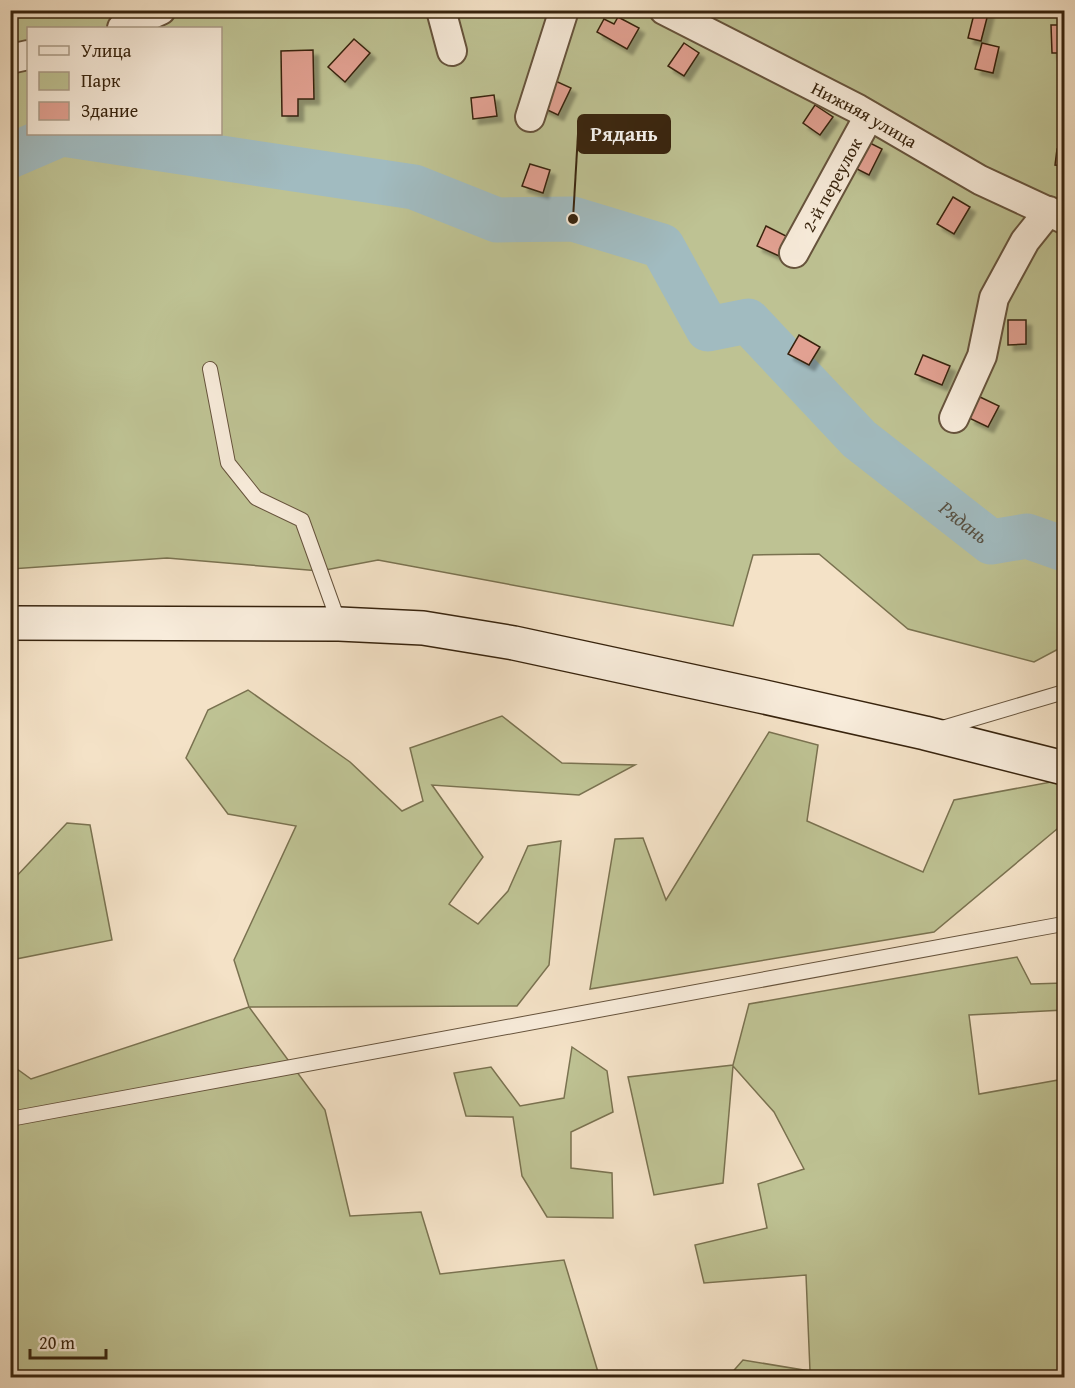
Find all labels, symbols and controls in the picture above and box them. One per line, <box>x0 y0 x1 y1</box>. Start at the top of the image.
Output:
legend <box>27 27 222 135</box>
text: Улица <box>81 37 132 64</box>
text: Парк <box>81 67 121 94</box>
street label: Нижняя улица <box>807 74 923 154</box>
text: Здание <box>81 97 138 124</box>
callout: Рядань <box>578 115 670 153</box>
text: Рядань <box>590 119 658 148</box>
street label: 2-й переулок <box>795 132 869 237</box>
water label: Рядань <box>933 492 996 550</box>
scale bar <box>30 1322 106 1360</box>
text: 20 m <box>39 1329 75 1356</box>

